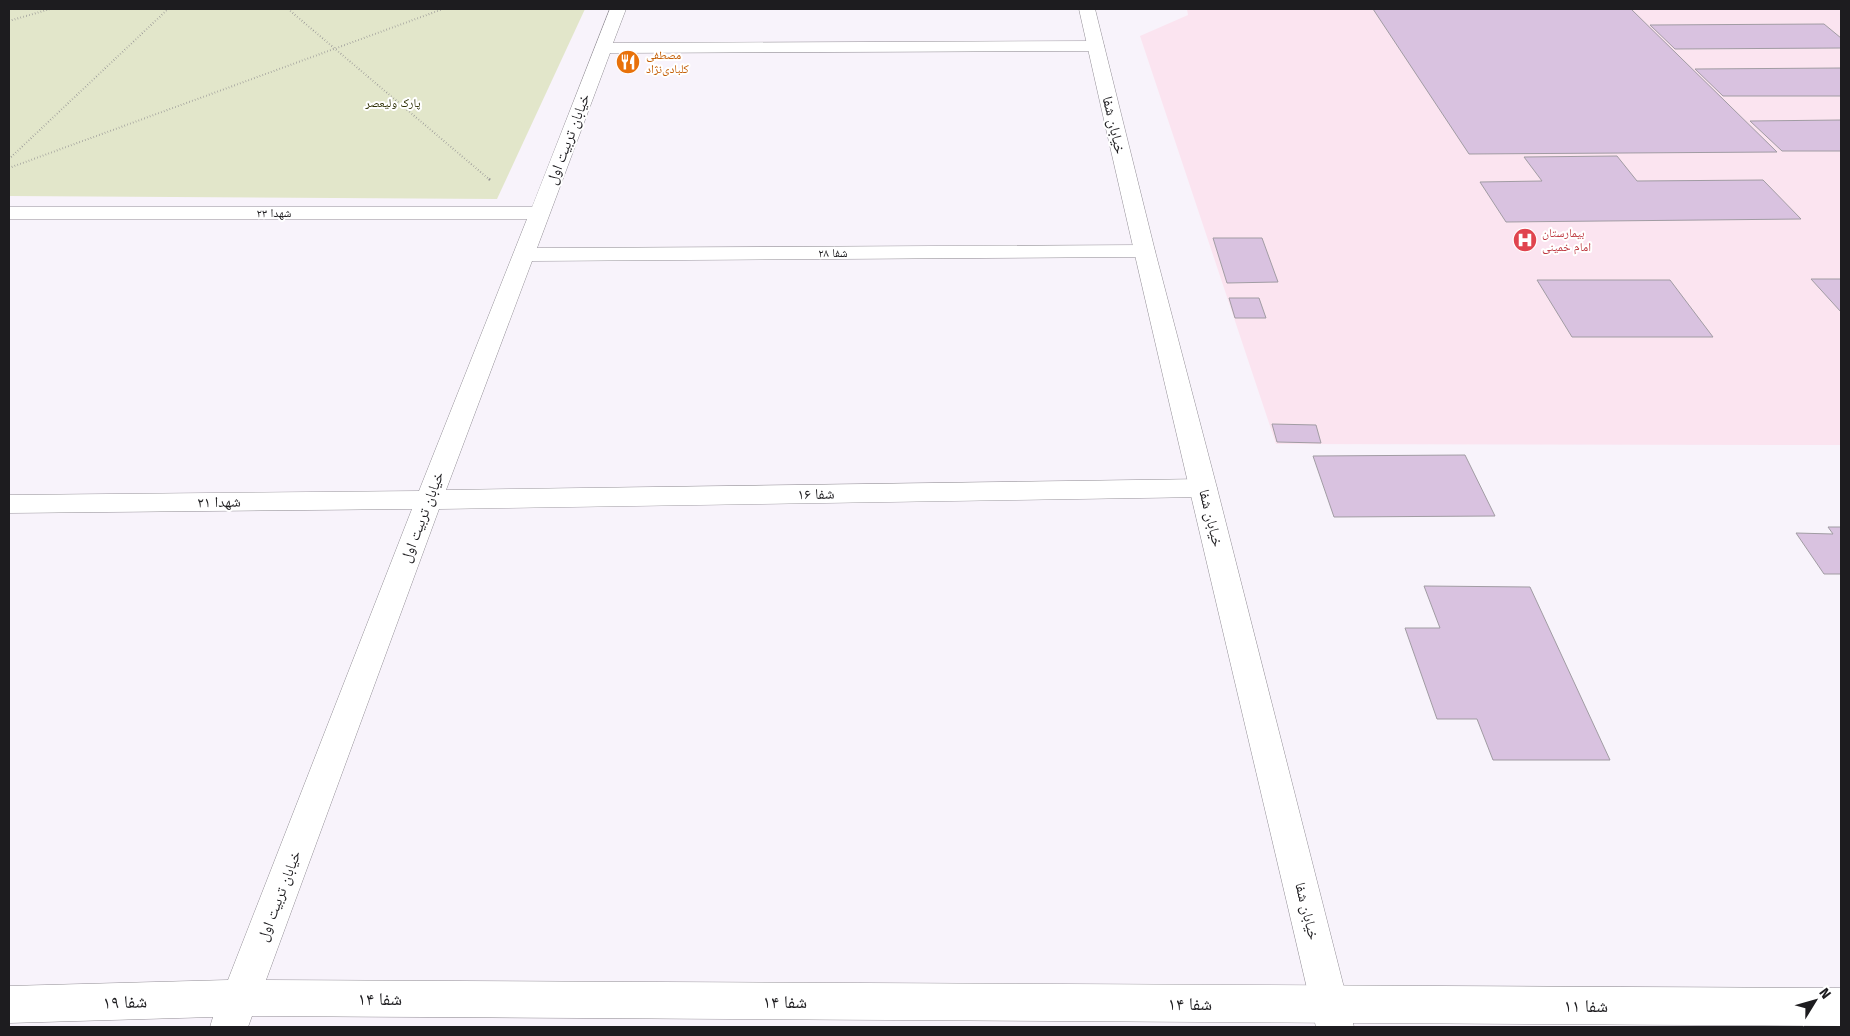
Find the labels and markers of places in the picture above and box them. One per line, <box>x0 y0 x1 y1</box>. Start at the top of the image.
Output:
place label: مصطفی کلبادی‌نژاد <box>646 48 689 76</box>
restaurant icon: مصطفی کلبادی‌نژاد <box>615 49 641 75</box>
place label: بیمارستان امام خمینی <box>1542 226 1591 255</box>
hospital icon: بیمارستان امام خمینی <box>1512 227 1538 253</box>

